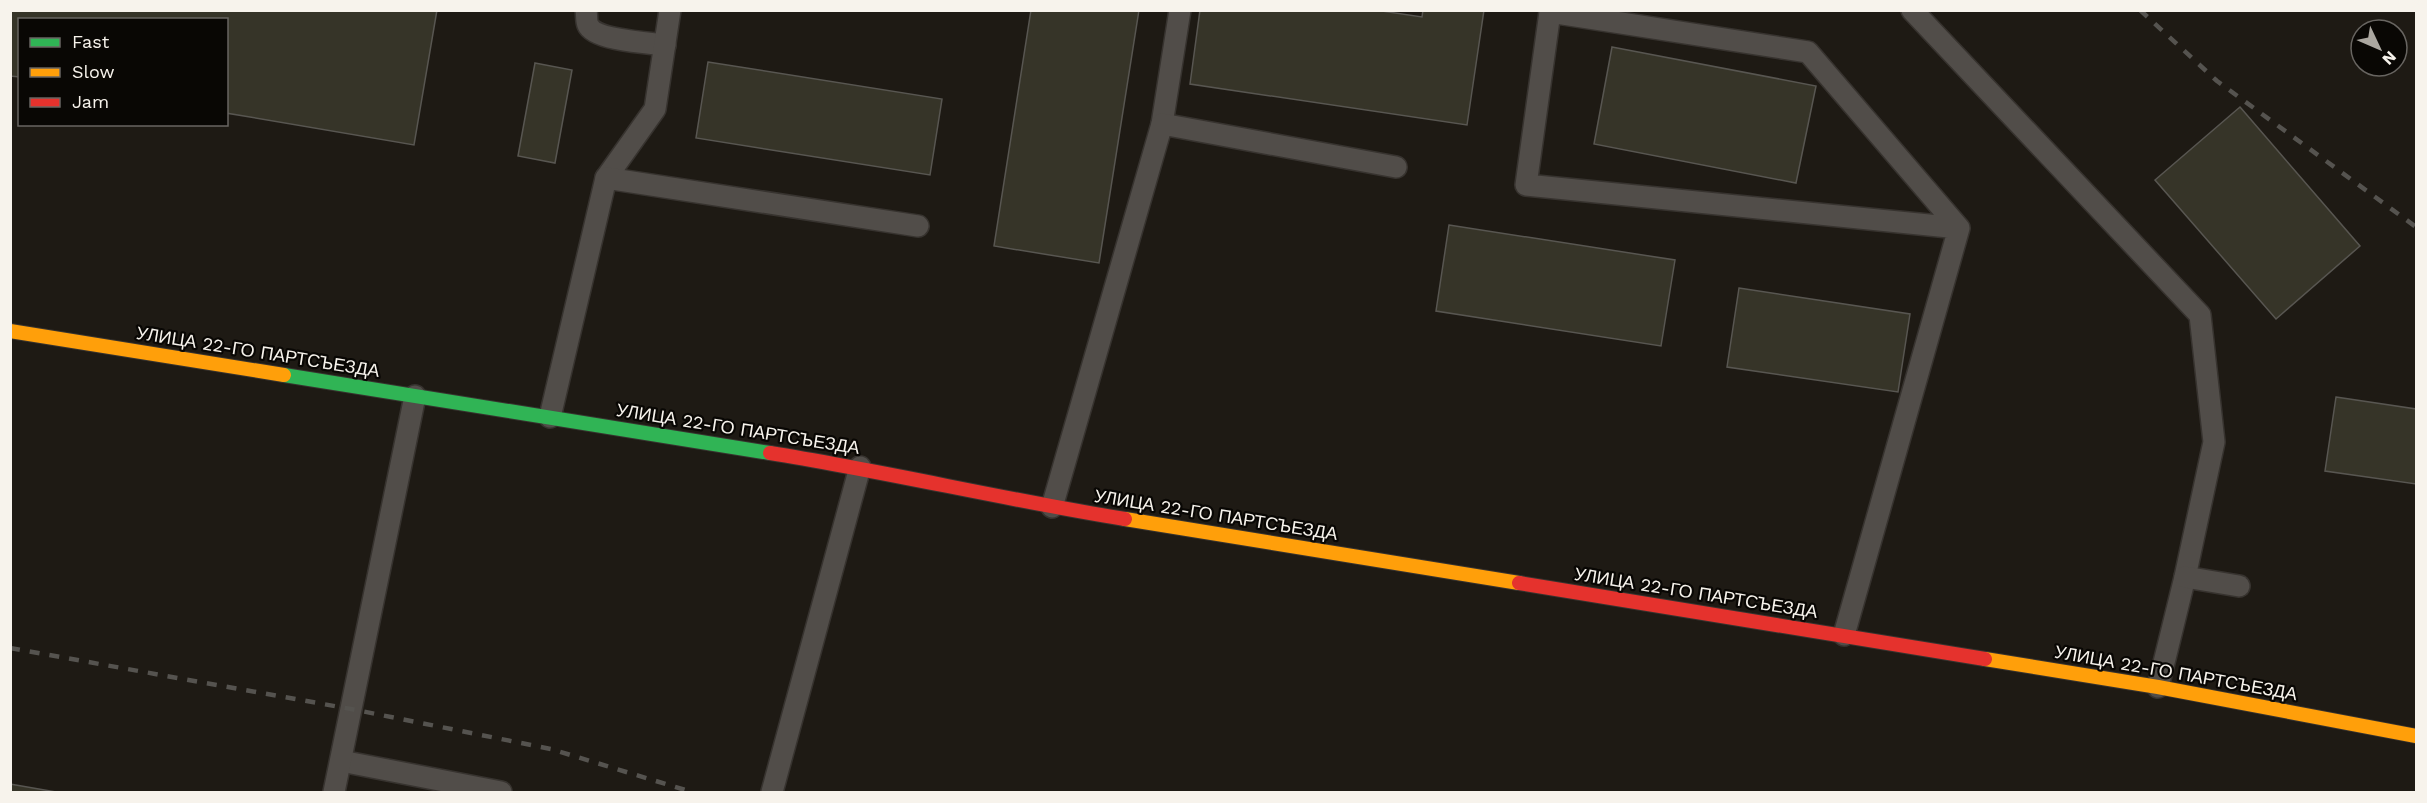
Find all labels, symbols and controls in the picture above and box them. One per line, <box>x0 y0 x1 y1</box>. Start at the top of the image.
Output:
legend <box>18 18 228 126</box>
north arrow <box>2349 18 2409 78</box>
text: Fast <box>72 31 110 52</box>
text: N <box>2378 47 2400 69</box>
text: Slow <box>72 61 115 82</box>
text: Jam <box>72 91 109 112</box>
street label: УЛИЦА 22-ГО ПАРТСЪЕЗДА <box>135 322 381 381</box>
street label: УЛИЦА 22-ГО ПАРТСЪЕЗДА <box>615 399 861 458</box>
street label: УЛИЦА 22-ГО ПАРТСЪЕЗДА <box>1093 485 1339 544</box>
street label: УЛИЦА 22-ГО ПАРТСЪЕЗДА <box>1573 563 1819 622</box>
street label: УЛИЦА 22-ГО ПАРТСЪЕЗДА <box>2053 641 2299 704</box>

